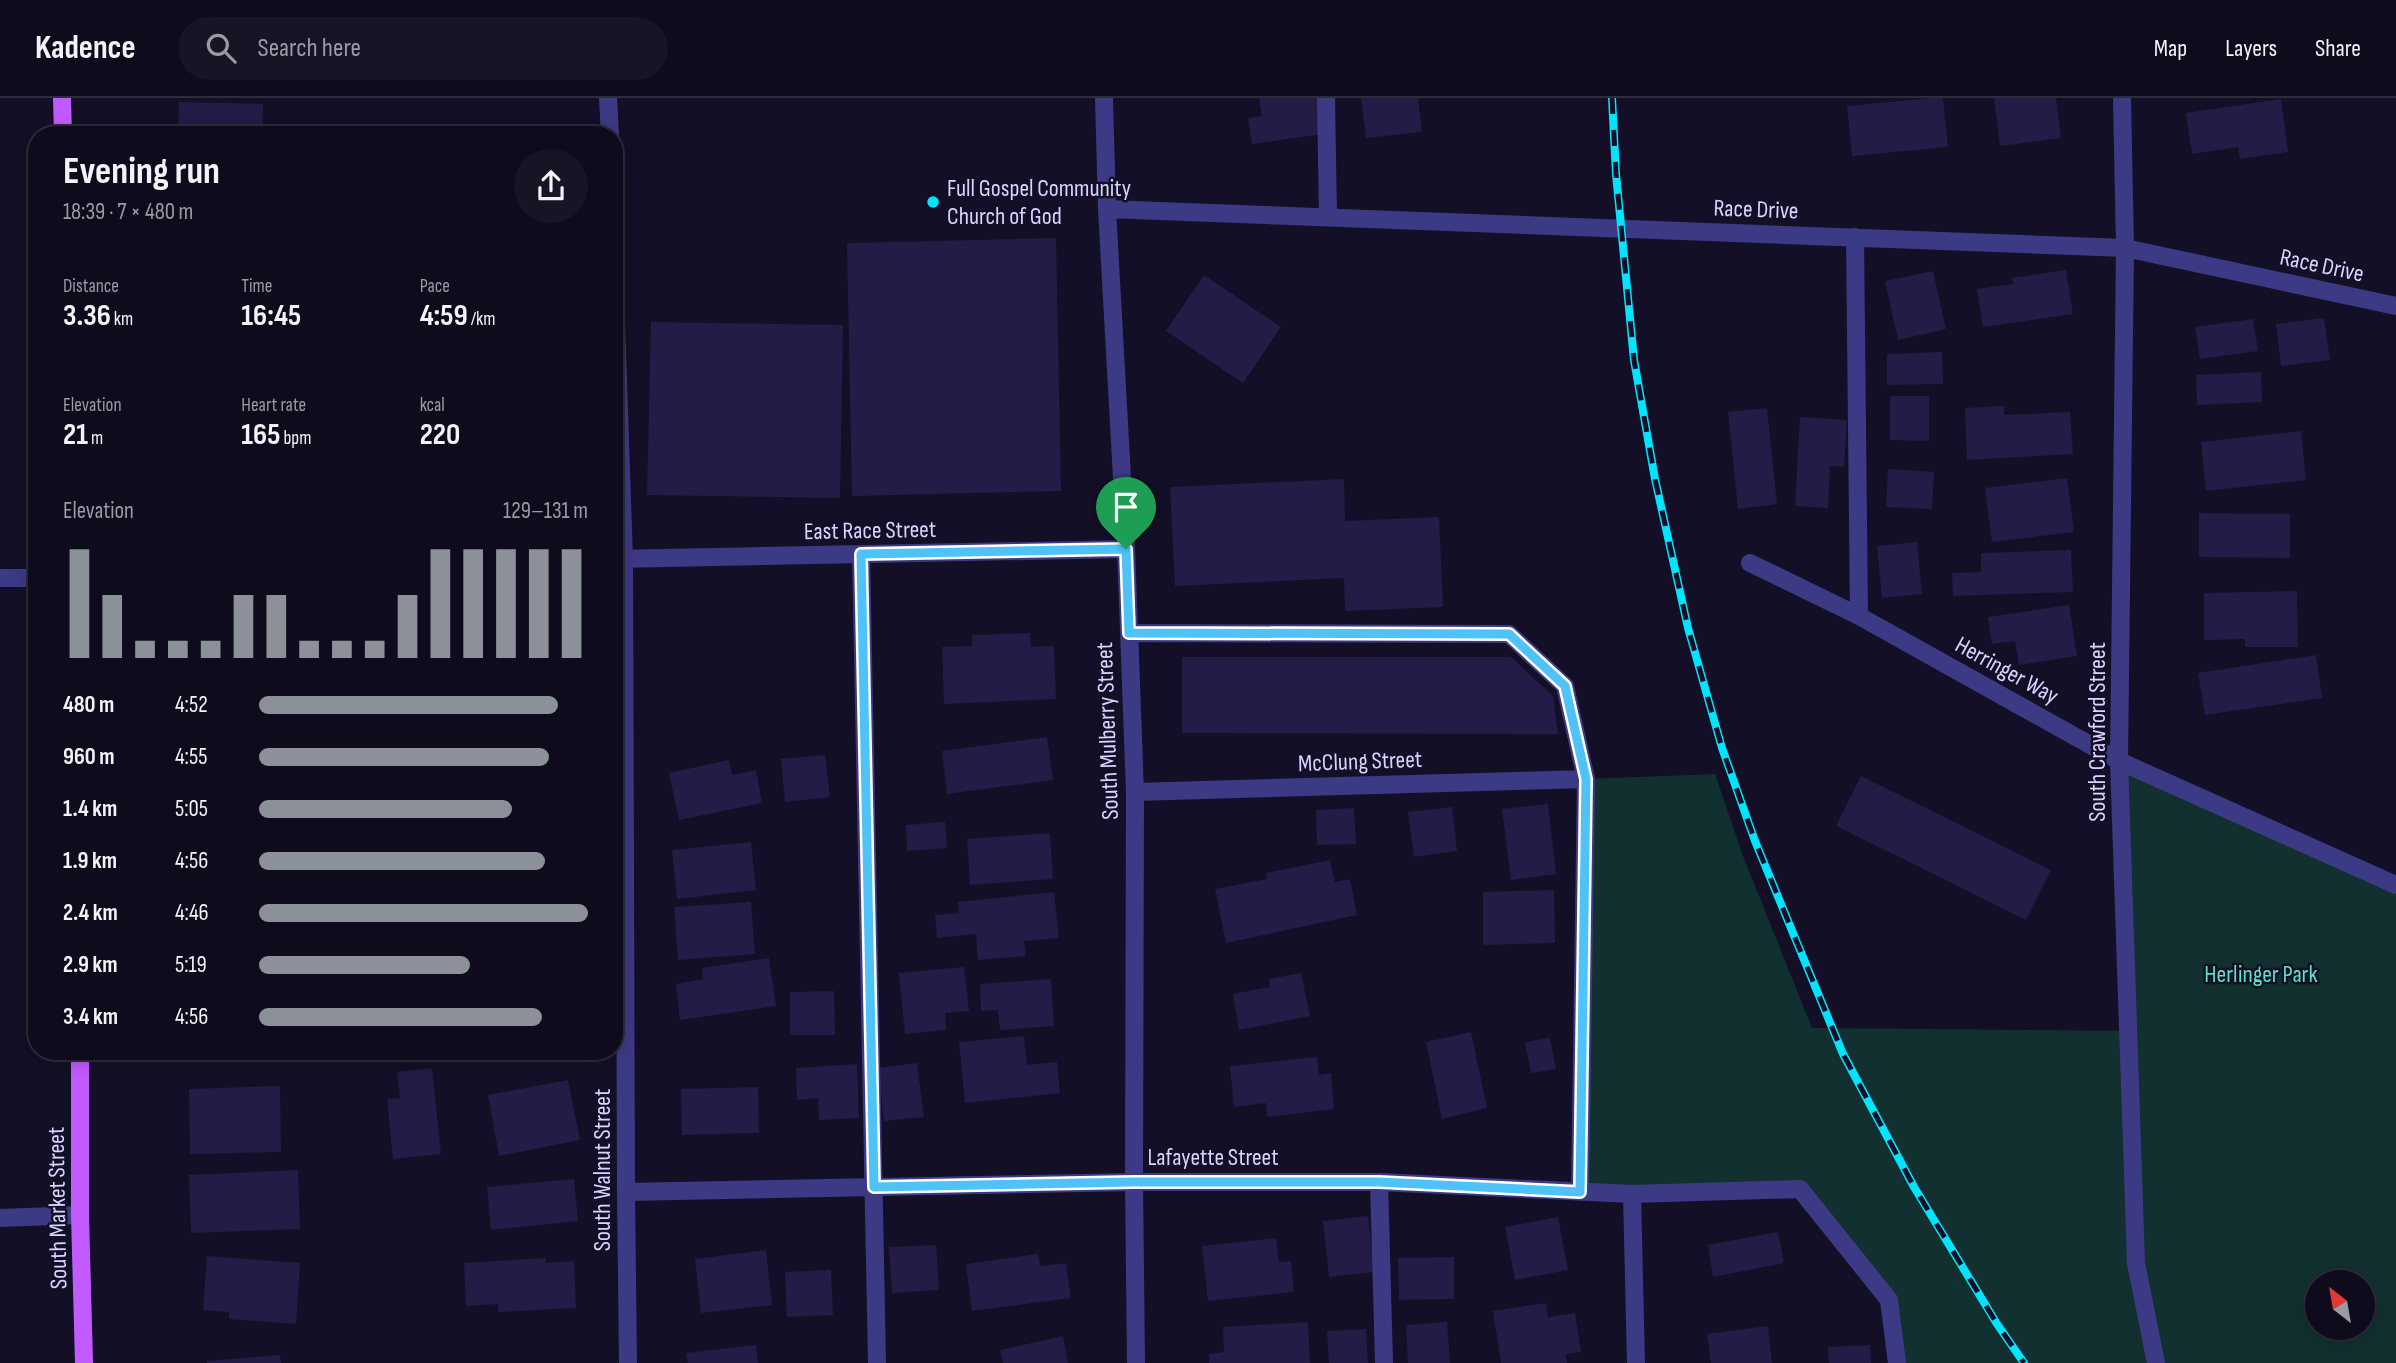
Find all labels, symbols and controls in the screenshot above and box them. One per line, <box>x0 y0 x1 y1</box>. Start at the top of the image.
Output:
search box <box>178 17 668 80</box>
text: Kadence <box>35 28 136 68</box>
icon: search <box>202 29 240 67</box>
text: Search here <box>258 33 361 64</box>
text: Map <box>2154 34 2187 63</box>
text: Layers <box>2225 34 2277 63</box>
text: Share <box>2315 34 2361 63</box>
text: Evening run <box>63 149 220 194</box>
button: share <box>514 149 588 223</box>
place label: Full Gospel Community Church of God <box>947 174 1131 231</box>
marker: Full Gospel Community Church of God <box>925 194 941 210</box>
street label: Race Drive <box>1713 194 1799 225</box>
text: 18:39 · 7 × 480 m <box>63 198 193 226</box>
street label: Race Drive <box>2277 242 2366 288</box>
text: Distance <box>63 275 119 298</box>
text: Time <box>241 275 272 298</box>
text: Pace <box>420 275 450 298</box>
text: 3.36 <box>63 298 111 334</box>
text: 16:45 <box>241 298 301 334</box>
text: 4:59 <box>420 298 468 334</box>
text: km <box>111 308 133 331</box>
text: /km <box>468 308 495 331</box>
text: Elevation <box>63 394 122 417</box>
text: Heart rate <box>241 394 306 417</box>
text: kcal <box>420 394 445 417</box>
text: 21 <box>63 417 88 453</box>
text: 165 <box>241 417 280 453</box>
text: 220 <box>420 417 460 453</box>
text: m <box>88 427 103 450</box>
text: bpm <box>280 427 311 450</box>
pin <box>1096 477 1156 549</box>
icon: arrive <box>1107 488 1145 526</box>
text: Elevation <box>63 497 134 525</box>
text: 129–131 m <box>503 497 588 525</box>
street label: East Race Street <box>804 515 936 546</box>
street label: Herringer Way <box>1950 630 2063 711</box>
street label: South Mulberry Street <box>1090 642 1125 820</box>
street label: South Crawford Street <box>2083 642 2112 822</box>
text: 480 m <box>63 691 114 719</box>
text: 4:52 <box>175 691 208 719</box>
text: 960 m <box>63 743 115 771</box>
text: 4:55 <box>175 743 207 771</box>
street label: McClung Street <box>1297 745 1423 778</box>
text: 1.4 km <box>63 795 117 823</box>
text: 5:05 <box>175 795 208 823</box>
text: 1.9 km <box>63 847 117 875</box>
text: 4:56 <box>175 847 208 875</box>
text: 2.4 km <box>63 899 118 927</box>
text: 4:46 <box>175 899 209 927</box>
text: 2.9 km <box>63 951 117 979</box>
text: 5:19 <box>175 951 207 979</box>
park label: Herlinger Park <box>2204 960 2318 989</box>
text: 3.4 km <box>63 1003 118 1031</box>
text: 4:56 <box>175 1003 208 1031</box>
street label: South Walnut Street <box>588 1089 617 1251</box>
street label: South Market Street <box>42 1127 73 1289</box>
street label: Lafayette Street <box>1147 1143 1279 1172</box>
north arrow <box>2305 1270 2375 1340</box>
map controls <box>2305 1270 2375 1340</box>

